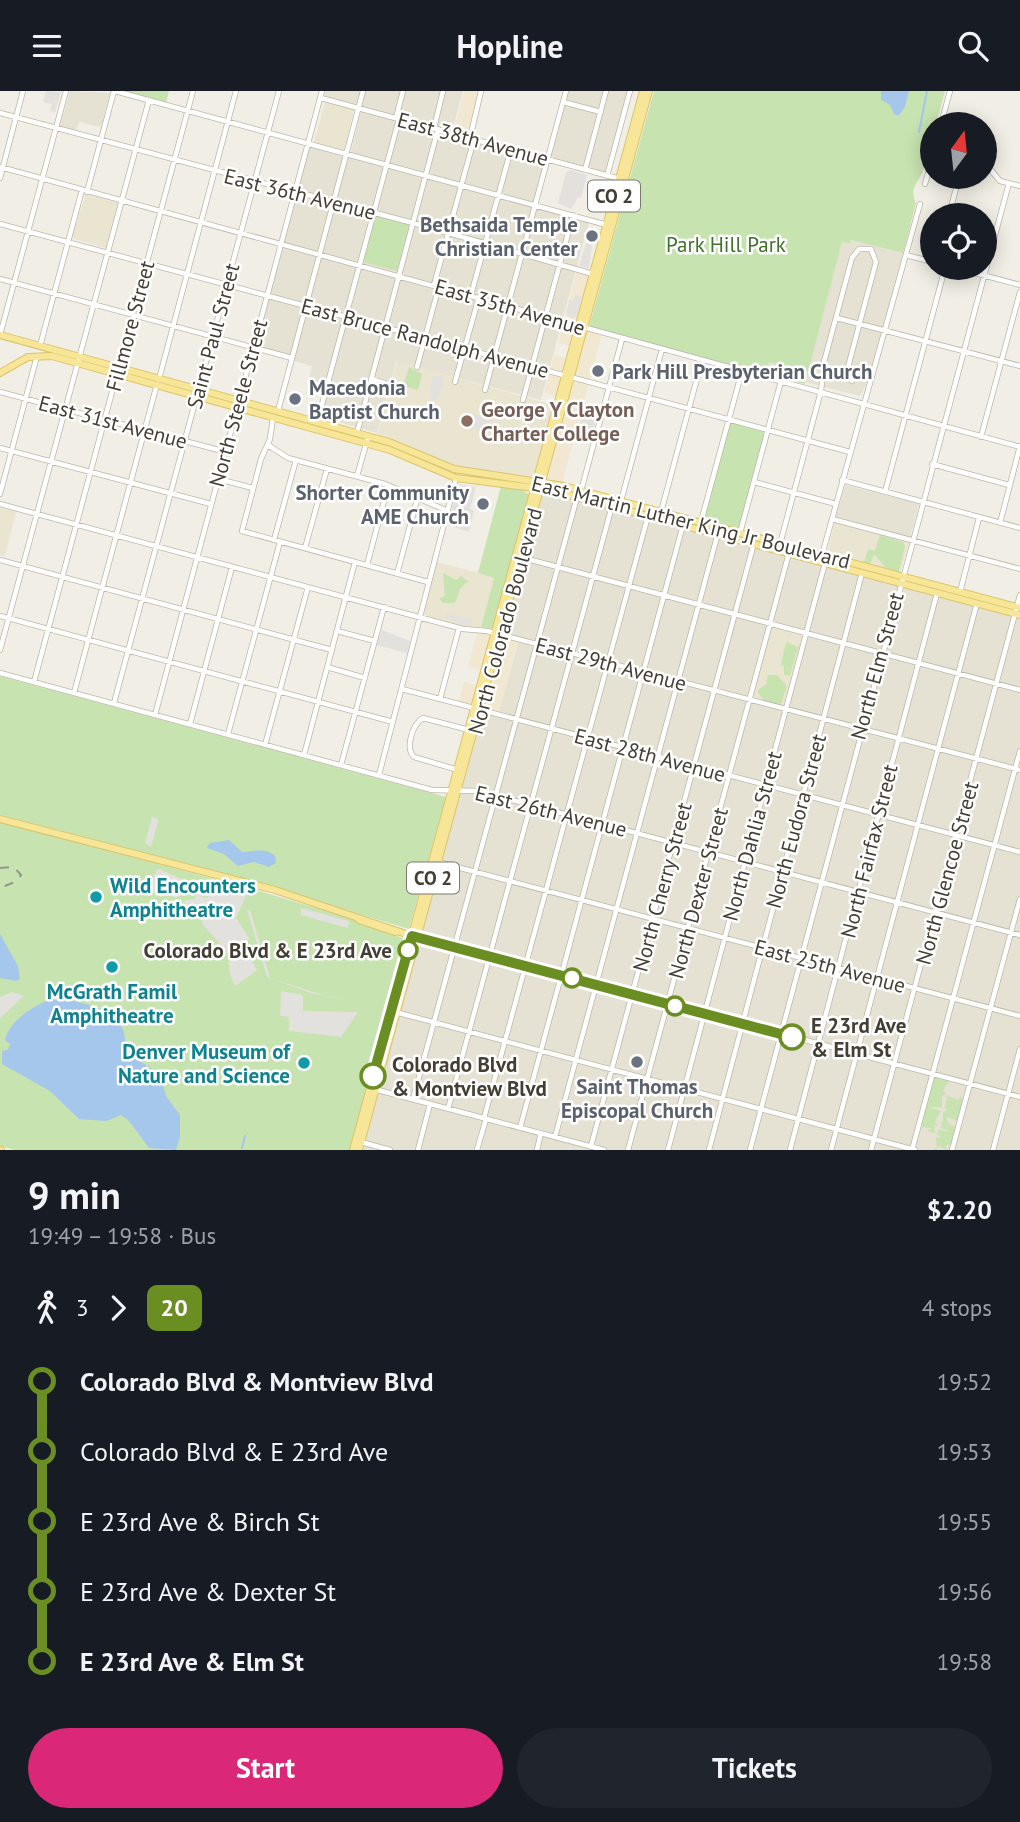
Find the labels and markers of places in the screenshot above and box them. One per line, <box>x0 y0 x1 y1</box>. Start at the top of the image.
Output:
place label: Bethsaida Temple Christian Center <box>420 211 579 262</box>
marker: Bethsaida Temple Christian Center <box>584 228 600 244</box>
place label: Park Hill Presbyterian Church <box>612 358 872 385</box>
marker: Park Hill Presbyterian Church <box>590 363 606 379</box>
place label: Macedonia Baptist Church <box>309 374 440 425</box>
marker: Macedonia Baptist Church <box>287 391 303 407</box>
place label: George Y Clayton Charter College <box>481 396 634 447</box>
marker: George Y Clayton Charter College <box>459 413 475 429</box>
place label: Shorter Community AME Church <box>295 479 470 530</box>
marker: Shorter Community AME Church <box>475 496 491 512</box>
place label: Wild Encounters Amphitheatre <box>110 872 256 923</box>
marker: Wild Encounters Amphitheatre <box>88 889 104 905</box>
place label: Colorado Blvd & E 23rd Ave <box>144 937 392 964</box>
marker: Colorado Blvd & E 23rd Ave <box>398 940 418 960</box>
marker: McGrath Famil Amphitheatre <box>104 959 120 975</box>
unlabelled marker <box>562 968 582 988</box>
place label: McGrath Famil Amphitheatre <box>47 978 178 1029</box>
unlabelled marker <box>665 996 685 1016</box>
place label: E 23rd Ave & Elm St <box>811 1012 906 1063</box>
marker: E 23rd Ave & Elm St <box>779 1024 805 1050</box>
place label: Denver Museum of Nature and Science <box>118 1038 291 1089</box>
place label: Colorado Blvd & Montview Blvd <box>392 1051 547 1102</box>
marker: Saint Thomas Episcopal Church <box>629 1054 645 1070</box>
marker: Denver Museum of Nature and Science <box>296 1055 312 1071</box>
marker: Colorado Blvd & Montview Blvd <box>360 1063 386 1089</box>
place label: Saint Thomas Episcopal Church <box>561 1073 713 1124</box>

